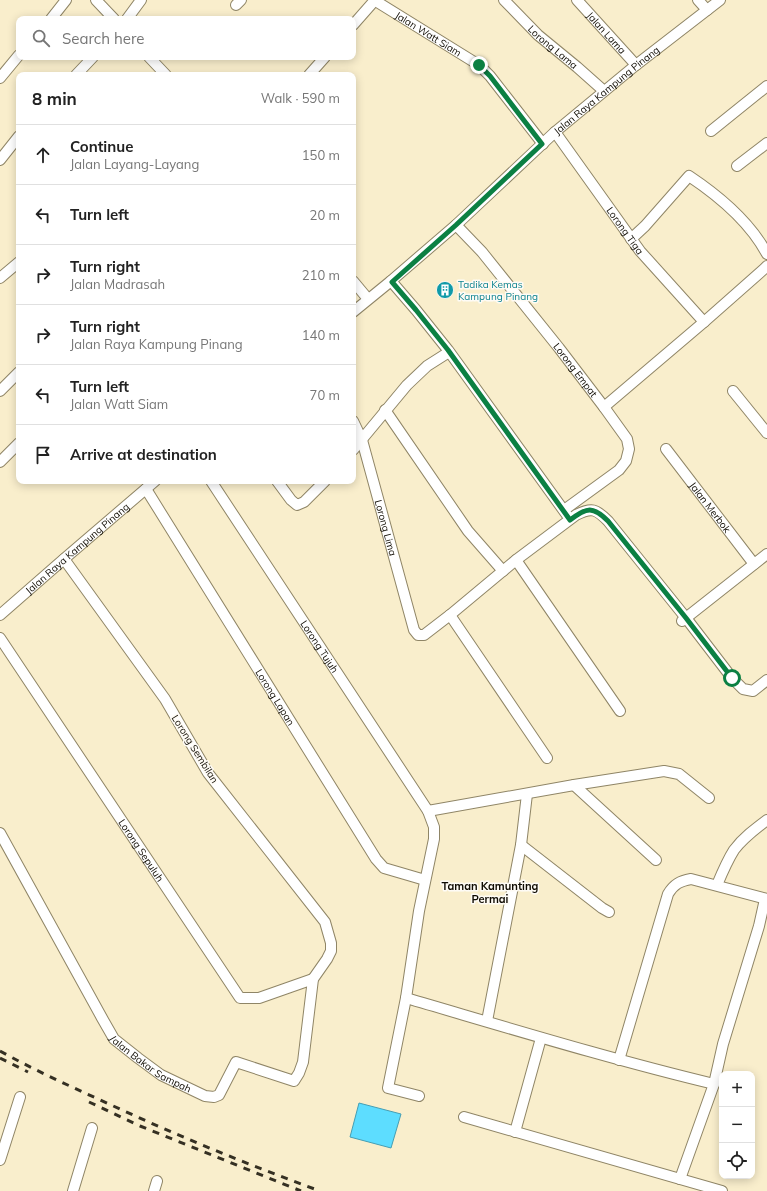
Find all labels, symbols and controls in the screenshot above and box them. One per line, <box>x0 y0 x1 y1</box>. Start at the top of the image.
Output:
street label: Jalan Watt Siam <box>393 8 464 59</box>
street label: Jalan Lama <box>584 9 629 56</box>
search box <box>16 16 356 60</box>
street label: Lorong Lama <box>525 22 581 72</box>
icon: search <box>30 27 52 49</box>
text: Search here <box>62 29 144 48</box>
street label: Jalan Raya Kampung Pinang <box>551 43 662 137</box>
route end <box>470 56 488 74</box>
text: 8 min <box>32 88 77 109</box>
text: Walk · 590 m <box>261 90 340 106</box>
text: Continue <box>70 137 133 156</box>
icon: ahead <box>32 144 54 166</box>
text: 150 m <box>302 147 340 163</box>
text: Jalan Layang-Layang <box>70 156 199 172</box>
icon: left <box>32 204 54 226</box>
street label: Lorong Tiga <box>604 204 647 257</box>
text: Turn left <box>70 205 129 224</box>
text: 20 m <box>310 207 340 223</box>
text: Turn right <box>70 257 140 276</box>
icon: right <box>32 264 54 286</box>
text: 210 m <box>302 267 340 283</box>
text: Jalan Madrasah <box>70 276 165 292</box>
place label: Tadika Kemas Kampung Pinang <box>458 278 538 303</box>
building icon: Tadika Kemas Kampung Pinang <box>435 280 455 300</box>
text: Turn right <box>70 317 140 336</box>
icon: right <box>32 324 54 346</box>
text: 140 m <box>302 327 340 343</box>
text: Jalan Raya Kampung Pinang <box>70 336 243 352</box>
street label: Lorong Empat <box>551 340 601 400</box>
text: Turn left <box>70 377 129 396</box>
icon: left <box>32 384 54 406</box>
text: 70 m <box>310 387 340 403</box>
text: Jalan Watt Siam <box>70 396 168 412</box>
icon: arrive <box>32 444 54 466</box>
text: Arrive at destination <box>70 445 217 464</box>
street label: Jalan Merbok <box>687 479 734 536</box>
street label: Lorong Lima <box>372 498 400 557</box>
street label: Jalan Raya Kampung Pinang <box>22 500 132 597</box>
street label: Lorong Tujuh <box>298 618 342 675</box>
street label: Lorong Lapan <box>253 666 298 728</box>
route start <box>723 669 741 687</box>
street label: Lorong Sembilan <box>169 712 221 786</box>
street label: Lorong Sepuluh <box>116 816 167 884</box>
district label: Taman Kamunting Permai <box>442 879 539 906</box>
street label: Jalan Bakar Sampah <box>107 1033 194 1095</box>
map controls <box>719 1071 755 1179</box>
button: + <box>719 1071 755 1107</box>
button: − <box>719 1107 755 1143</box>
button: locate <box>719 1143 755 1179</box>

